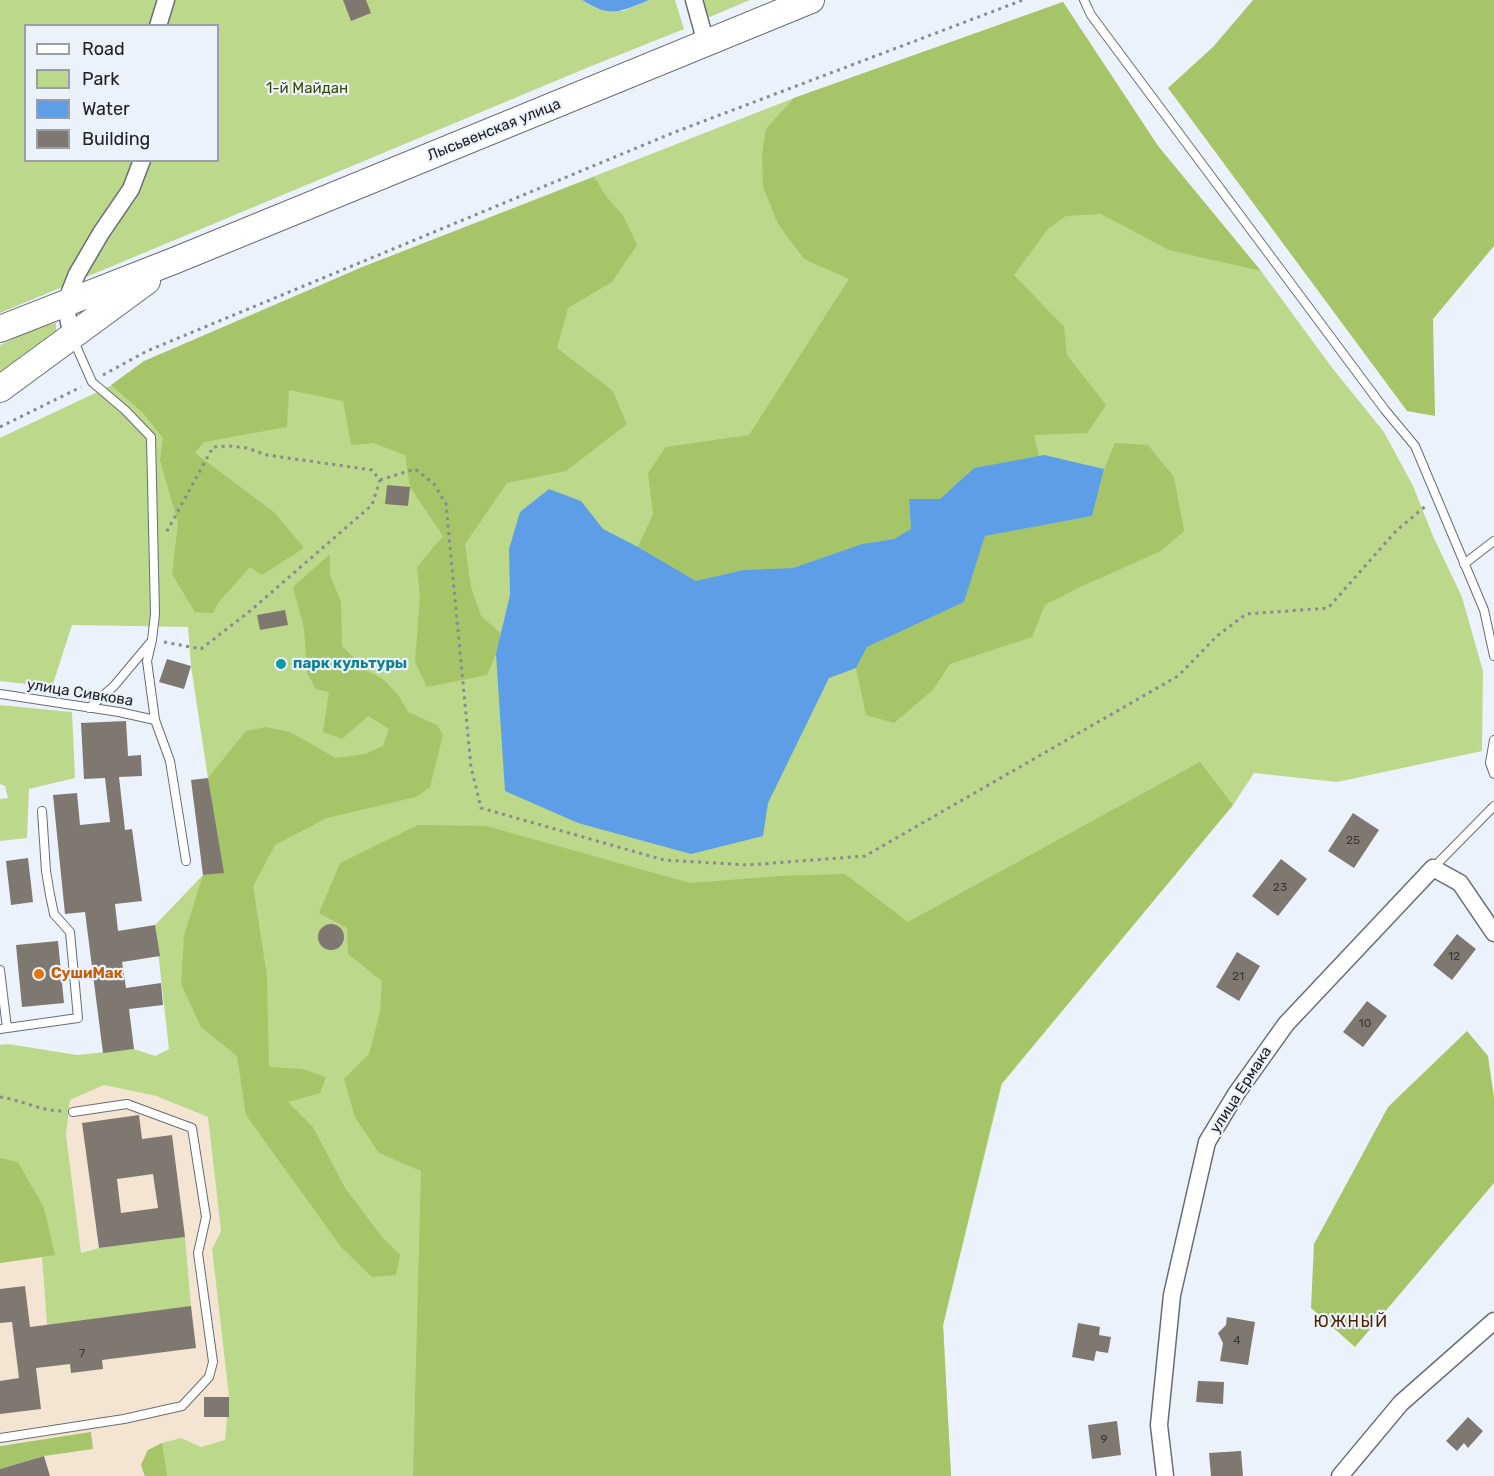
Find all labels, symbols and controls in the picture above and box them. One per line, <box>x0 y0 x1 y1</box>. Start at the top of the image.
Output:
legend <box>24 24 219 162</box>
text: Road <box>82 38 125 60</box>
text: Park <box>82 68 119 90</box>
park label: 1-й Майдан <box>266 80 348 98</box>
street label: Лысьвенская улица <box>425 95 563 165</box>
text: Water <box>82 98 130 120</box>
text: Building <box>82 128 150 150</box>
place label: парк культуры <box>293 655 407 673</box>
marker: парк культуры <box>274 657 288 671</box>
street label: улица Сивкова <box>26 676 134 710</box>
house number: 25 <box>1346 834 1360 848</box>
house number: 23 <box>1273 881 1287 895</box>
house number: 12 <box>1448 950 1460 964</box>
place label: СушиМак <box>51 965 123 983</box>
marker: СушиМак <box>32 967 46 981</box>
house number: 21 <box>1232 970 1244 984</box>
house number: 10 <box>1359 1017 1371 1031</box>
street label: улица Ермака <box>1206 1043 1276 1137</box>
district label: ЮЖНЫЙ <box>1313 1312 1389 1332</box>
house number: 4 <box>1233 1334 1241 1348</box>
house number: 7 <box>79 1347 85 1361</box>
house number: 9 <box>1100 1433 1108 1447</box>

